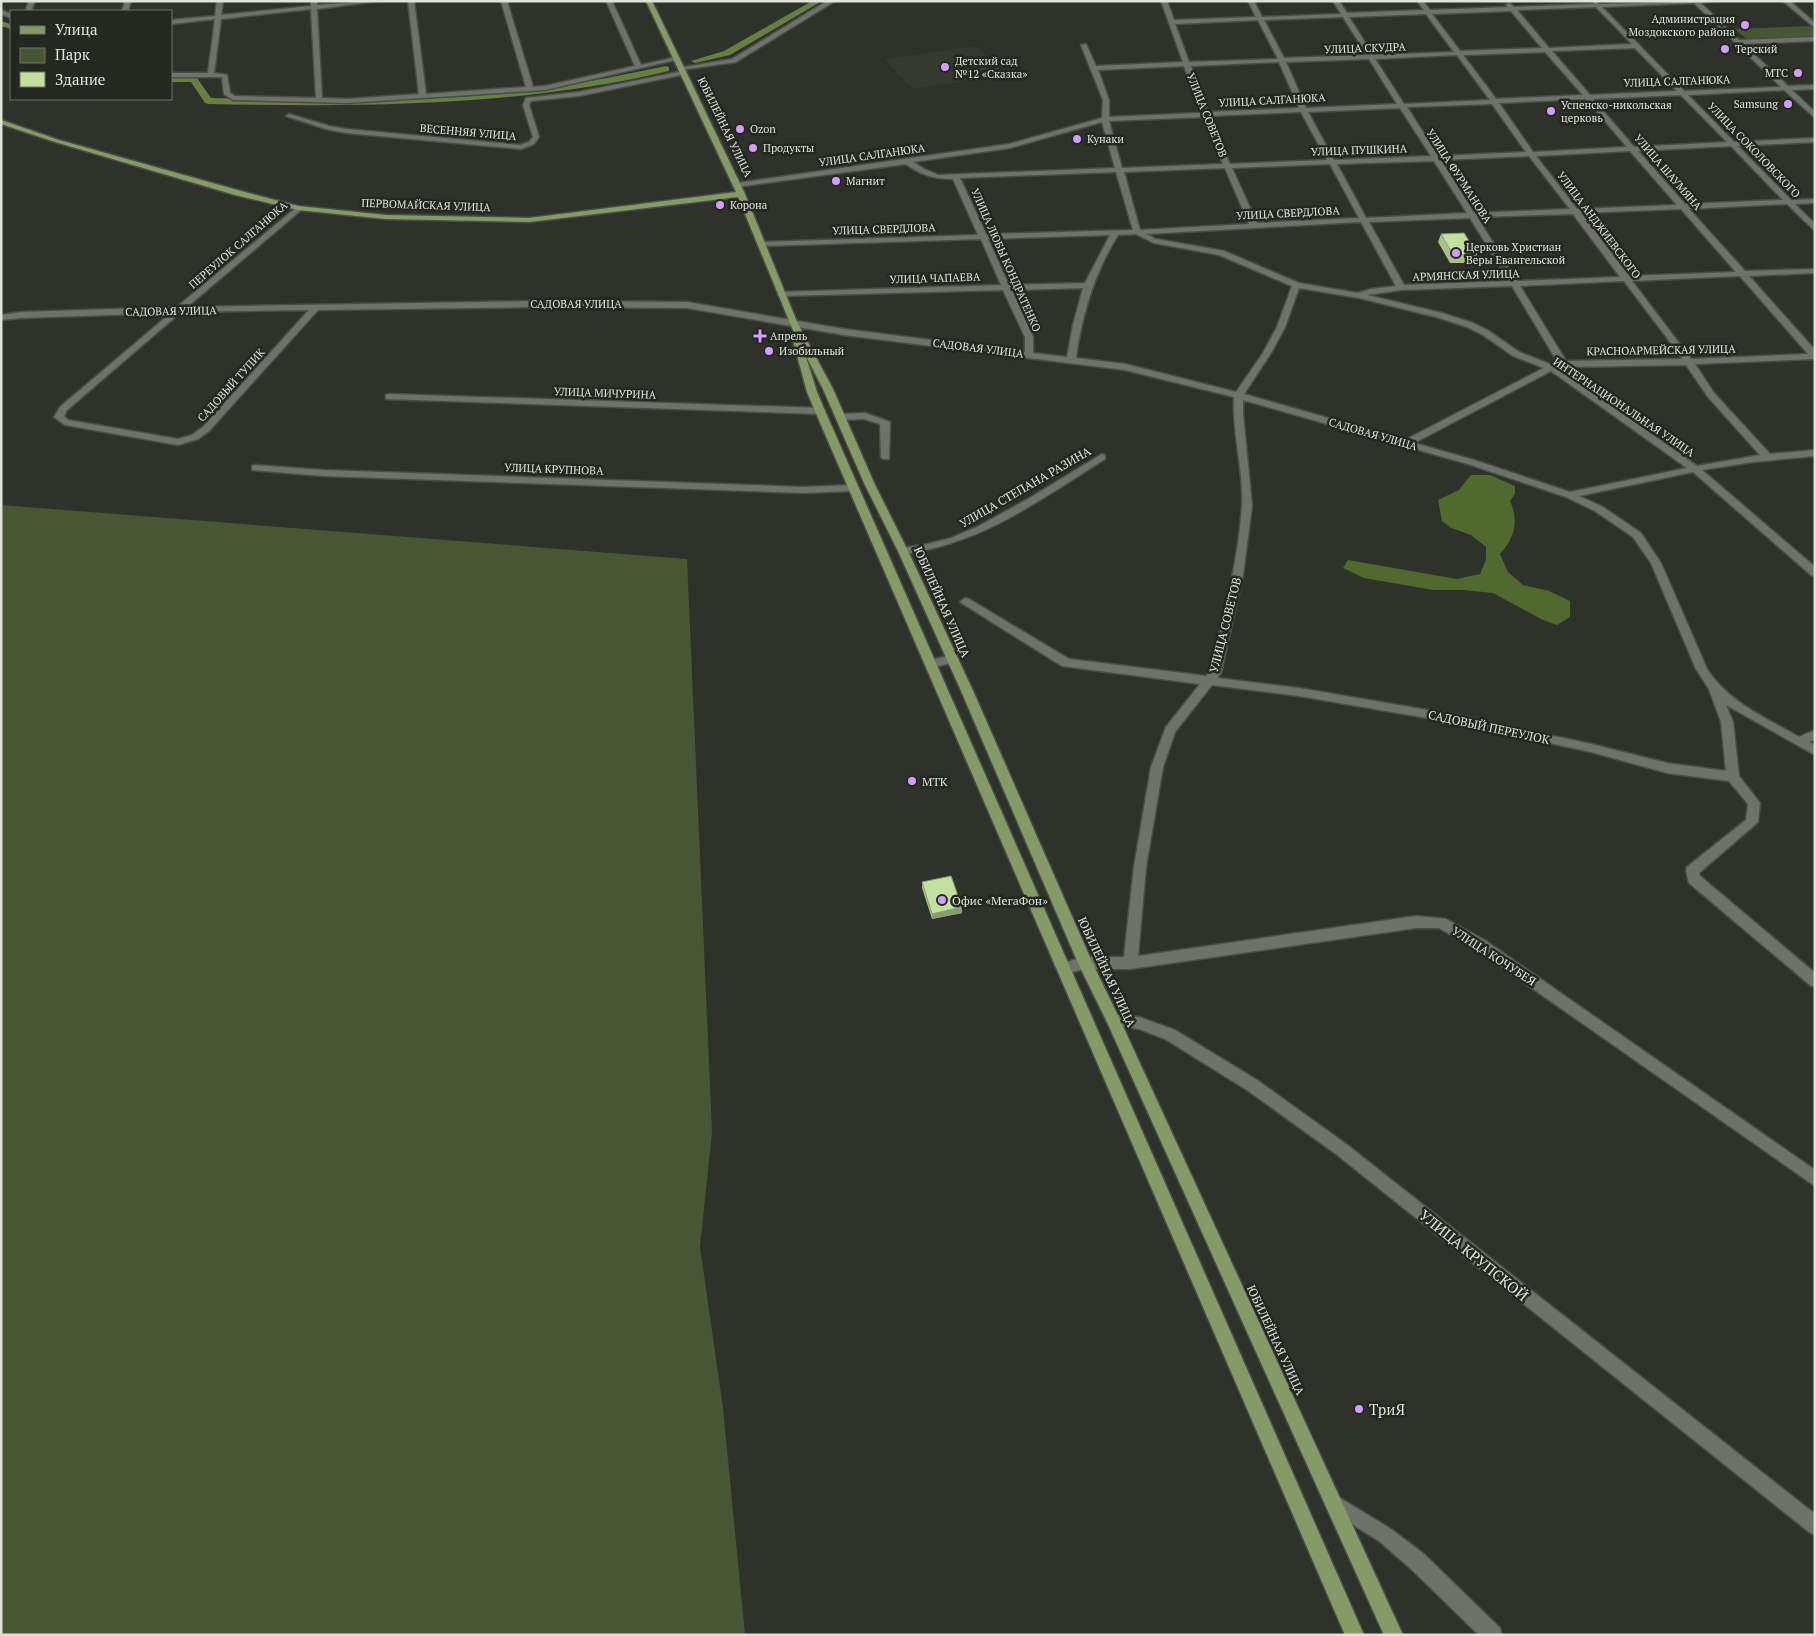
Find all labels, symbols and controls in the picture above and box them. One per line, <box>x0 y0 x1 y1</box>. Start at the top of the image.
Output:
legend <box>10 10 172 100</box>
place label: Администрация Моздокского района <box>1629 12 1735 39</box>
text: Улица <box>55 19 98 39</box>
marker: Администрация Моздокского района <box>1739 19 1751 31</box>
street label: УЛИЦА СКУДРА <box>1324 40 1407 56</box>
place label: Терский <box>1735 42 1778 56</box>
marker: Терский <box>1719 43 1731 55</box>
text: Парк <box>55 44 91 64</box>
place label: Детский сад №12 «Сказка» <box>955 54 1027 81</box>
marker: Детский сад №12 «Сказка» <box>939 61 951 73</box>
place label: МТС <box>1765 66 1788 80</box>
marker: МТС <box>1792 67 1804 79</box>
text: Здание <box>55 69 105 89</box>
street label: УЛИЦА СОВЕТОВ <box>1184 71 1230 159</box>
street label: УЛИЦА САЛГАНЮКА <box>1623 72 1731 90</box>
street label: ЮБИЛЕЙНАЯ УЛИЦА <box>695 75 756 180</box>
street label: УЛИЦА САЛГАНЮКА <box>1218 90 1326 110</box>
place label: Samsung <box>1734 97 1778 111</box>
place label: Успенско-никольская церковь <box>1561 98 1672 125</box>
marker: Samsung <box>1782 98 1794 110</box>
street label: УЛИЦА СОКОЛОВСКОГО <box>1705 99 1803 201</box>
marker: Успенско-никольская церковь <box>1545 105 1557 117</box>
street label: ВЕСЕННЯЯ УЛИЦА <box>419 121 517 143</box>
place label: Ozon <box>750 122 776 136</box>
marker: Ozon <box>734 123 746 135</box>
street label: УЛИЦА ФУРМАНОВА <box>1423 126 1495 226</box>
street label: УЛИЦА ШАУМЯНА <box>1631 131 1705 213</box>
place label: Кунаки <box>1087 132 1124 146</box>
marker: Кунаки <box>1071 133 1083 145</box>
place label: Продукты <box>763 141 814 155</box>
street label: УЛИЦА САЛГАНЮКА <box>818 141 926 169</box>
street label: УЛИЦА ПУШКИНА <box>1311 141 1408 159</box>
marker: Продукты <box>747 142 759 154</box>
street label: УЛИЦА АНДЖИЕВСКОГО <box>1554 169 1644 281</box>
place label: Магнит <box>846 174 885 188</box>
marker: Магнит <box>830 175 842 187</box>
street label: УЛИЦА ЛЮБЫ КОНДРАТЕНКО <box>968 186 1044 334</box>
street label: ПЕРВОМАЙСКАЯ УЛИЦА <box>361 196 491 214</box>
street label: ПЕРЕУЛОК САЛГАНЮКА <box>186 198 291 292</box>
place label: Корона <box>730 198 768 212</box>
marker: Корона <box>714 199 726 211</box>
street label: УЛИЦА СВЕРДЛОВА <box>1236 203 1341 223</box>
street label: УЛИЦА СВЕРДЛОВА <box>832 220 936 238</box>
place label: Церковь Христиан Веры Евангельской <box>1466 240 1565 267</box>
marker: Церковь Христиан Веры Евангельской <box>1450 247 1462 259</box>
street label: АРМЯНСКАЯ УЛИЦА <box>1412 266 1520 284</box>
street label: УЛИЦА ЧАПАЕВА <box>889 269 981 287</box>
street label: САДОВАЯ УЛИЦА <box>530 297 622 311</box>
street label: САДОВАЯ УЛИЦА <box>125 303 217 319</box>
place label: Апрель <box>770 329 808 343</box>
marker: Апрель <box>754 330 766 342</box>
street label: САДОВАЯ УЛИЦА <box>932 335 1025 361</box>
street label: КРАСНОАРМЕЙСКАЯ УЛИЦА <box>1586 342 1736 358</box>
place label: Изобильный <box>779 344 845 358</box>
street label: САДОВЫЙ ТУПИК <box>194 345 268 425</box>
marker: Изобильный <box>763 345 775 357</box>
street label: ИНТЕРНАЦИОНАЛЬНАЯ УЛИЦА <box>1551 354 1698 460</box>
street label: УЛИЦА МИЧУРИНА <box>554 384 657 402</box>
street label: САДОВАЯ УЛИЦА <box>1327 415 1419 453</box>
street label: УЛИЦА СТЕПАНА РАЗИНА <box>957 443 1094 531</box>
street label: УЛИЦА КРУПНОВА <box>504 460 604 478</box>
street label: ЮБИЛЕЙНАЯ УЛИЦА <box>911 544 974 660</box>
street label: УЛИЦА СОВЕТОВ <box>1206 576 1244 674</box>
street label: САДОВЫЙ ПЕРЕУЛОК <box>1427 707 1551 747</box>
place label: МТК <box>922 774 948 789</box>
marker: МТК <box>906 775 918 787</box>
place label: Офис «МегаФон» <box>952 893 1048 908</box>
marker: Офис «МегаФон» <box>936 894 948 906</box>
street label: ЮБИЛЕЙНАЯ УЛИЦА <box>1075 915 1139 1030</box>
street label: УЛИЦА КОЧУБЕЯ <box>1449 923 1539 989</box>
street label: УЛИЦА КРУПСКОЙ <box>1415 1205 1533 1305</box>
street label: ЮБИЛЕЙНАЯ УЛИЦА <box>1244 1283 1308 1398</box>
place label: ТриЯ <box>1369 1399 1406 1419</box>
marker: ТриЯ <box>1353 1403 1365 1415</box>

